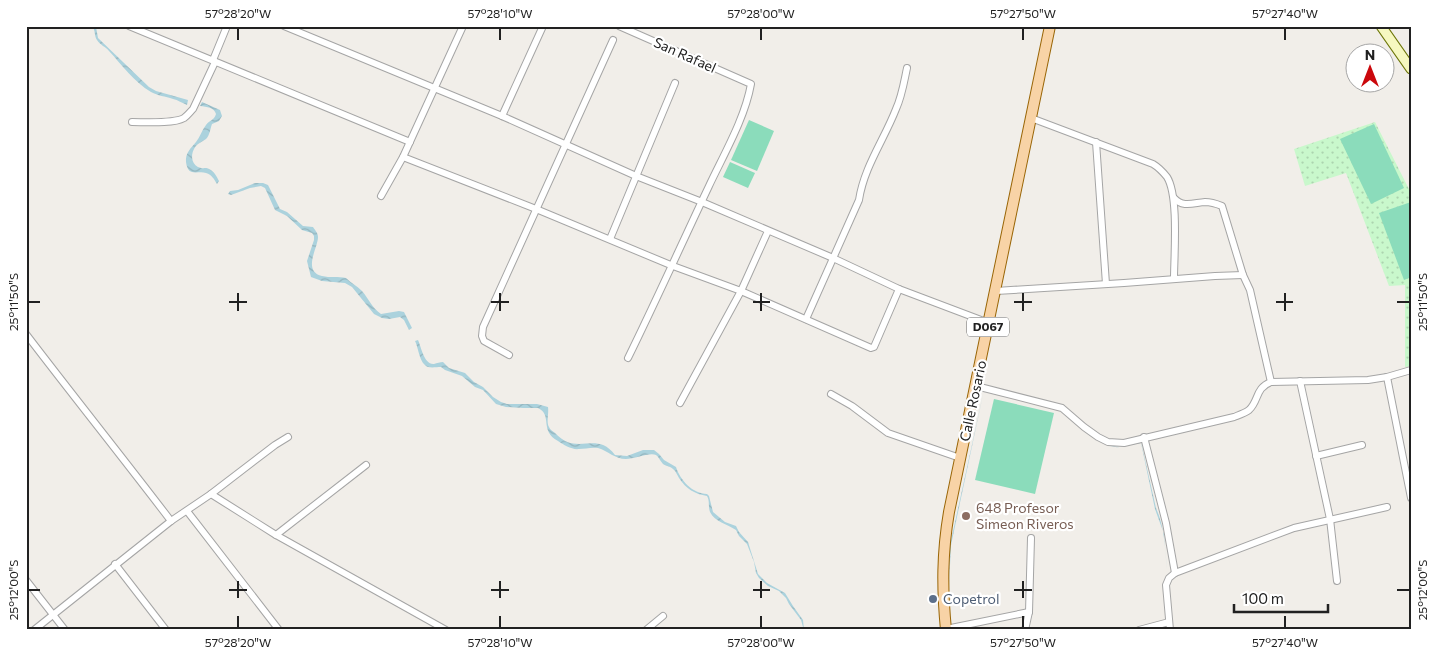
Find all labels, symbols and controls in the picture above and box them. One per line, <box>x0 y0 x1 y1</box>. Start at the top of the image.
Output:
text: 57°28'20"W <box>205 6 271 20</box>
text: 57°28'10"W <box>468 6 532 20</box>
text: 57°28'00"W <box>727 6 795 20</box>
text: 57°27'50"W <box>990 6 1056 20</box>
text: 57°27'40"W <box>1252 6 1318 20</box>
street label: San Rafael <box>651 33 719 76</box>
north arrow <box>1344 42 1394 92</box>
text: N <box>1365 46 1375 63</box>
text: 25°11'50"S <box>6 273 20 331</box>
text: 25°11'50"S <box>1415 273 1429 331</box>
road number: D067 <box>967 318 1009 337</box>
street label: Calle Rosario <box>956 359 989 443</box>
place label: 648 Profesor Simeon Riveros <box>976 499 1074 532</box>
marker: 648 Profesor Simeon Riveros <box>960 510 972 522</box>
text: 25°12'00"S <box>6 560 20 620</box>
text: 25°12'00"S <box>1415 560 1429 620</box>
scale bar <box>1234 581 1328 613</box>
text: 100 m <box>1242 589 1284 607</box>
place label: Copetrol <box>943 590 1000 607</box>
marker: Copetrol <box>927 593 939 605</box>
text: 57°28'20"W <box>205 635 271 649</box>
text: 57°28'10"W <box>468 635 532 649</box>
text: 57°28'00"W <box>727 635 795 649</box>
text: 57°27'50"W <box>990 635 1056 649</box>
text: 57°27'40"W <box>1252 635 1318 649</box>

